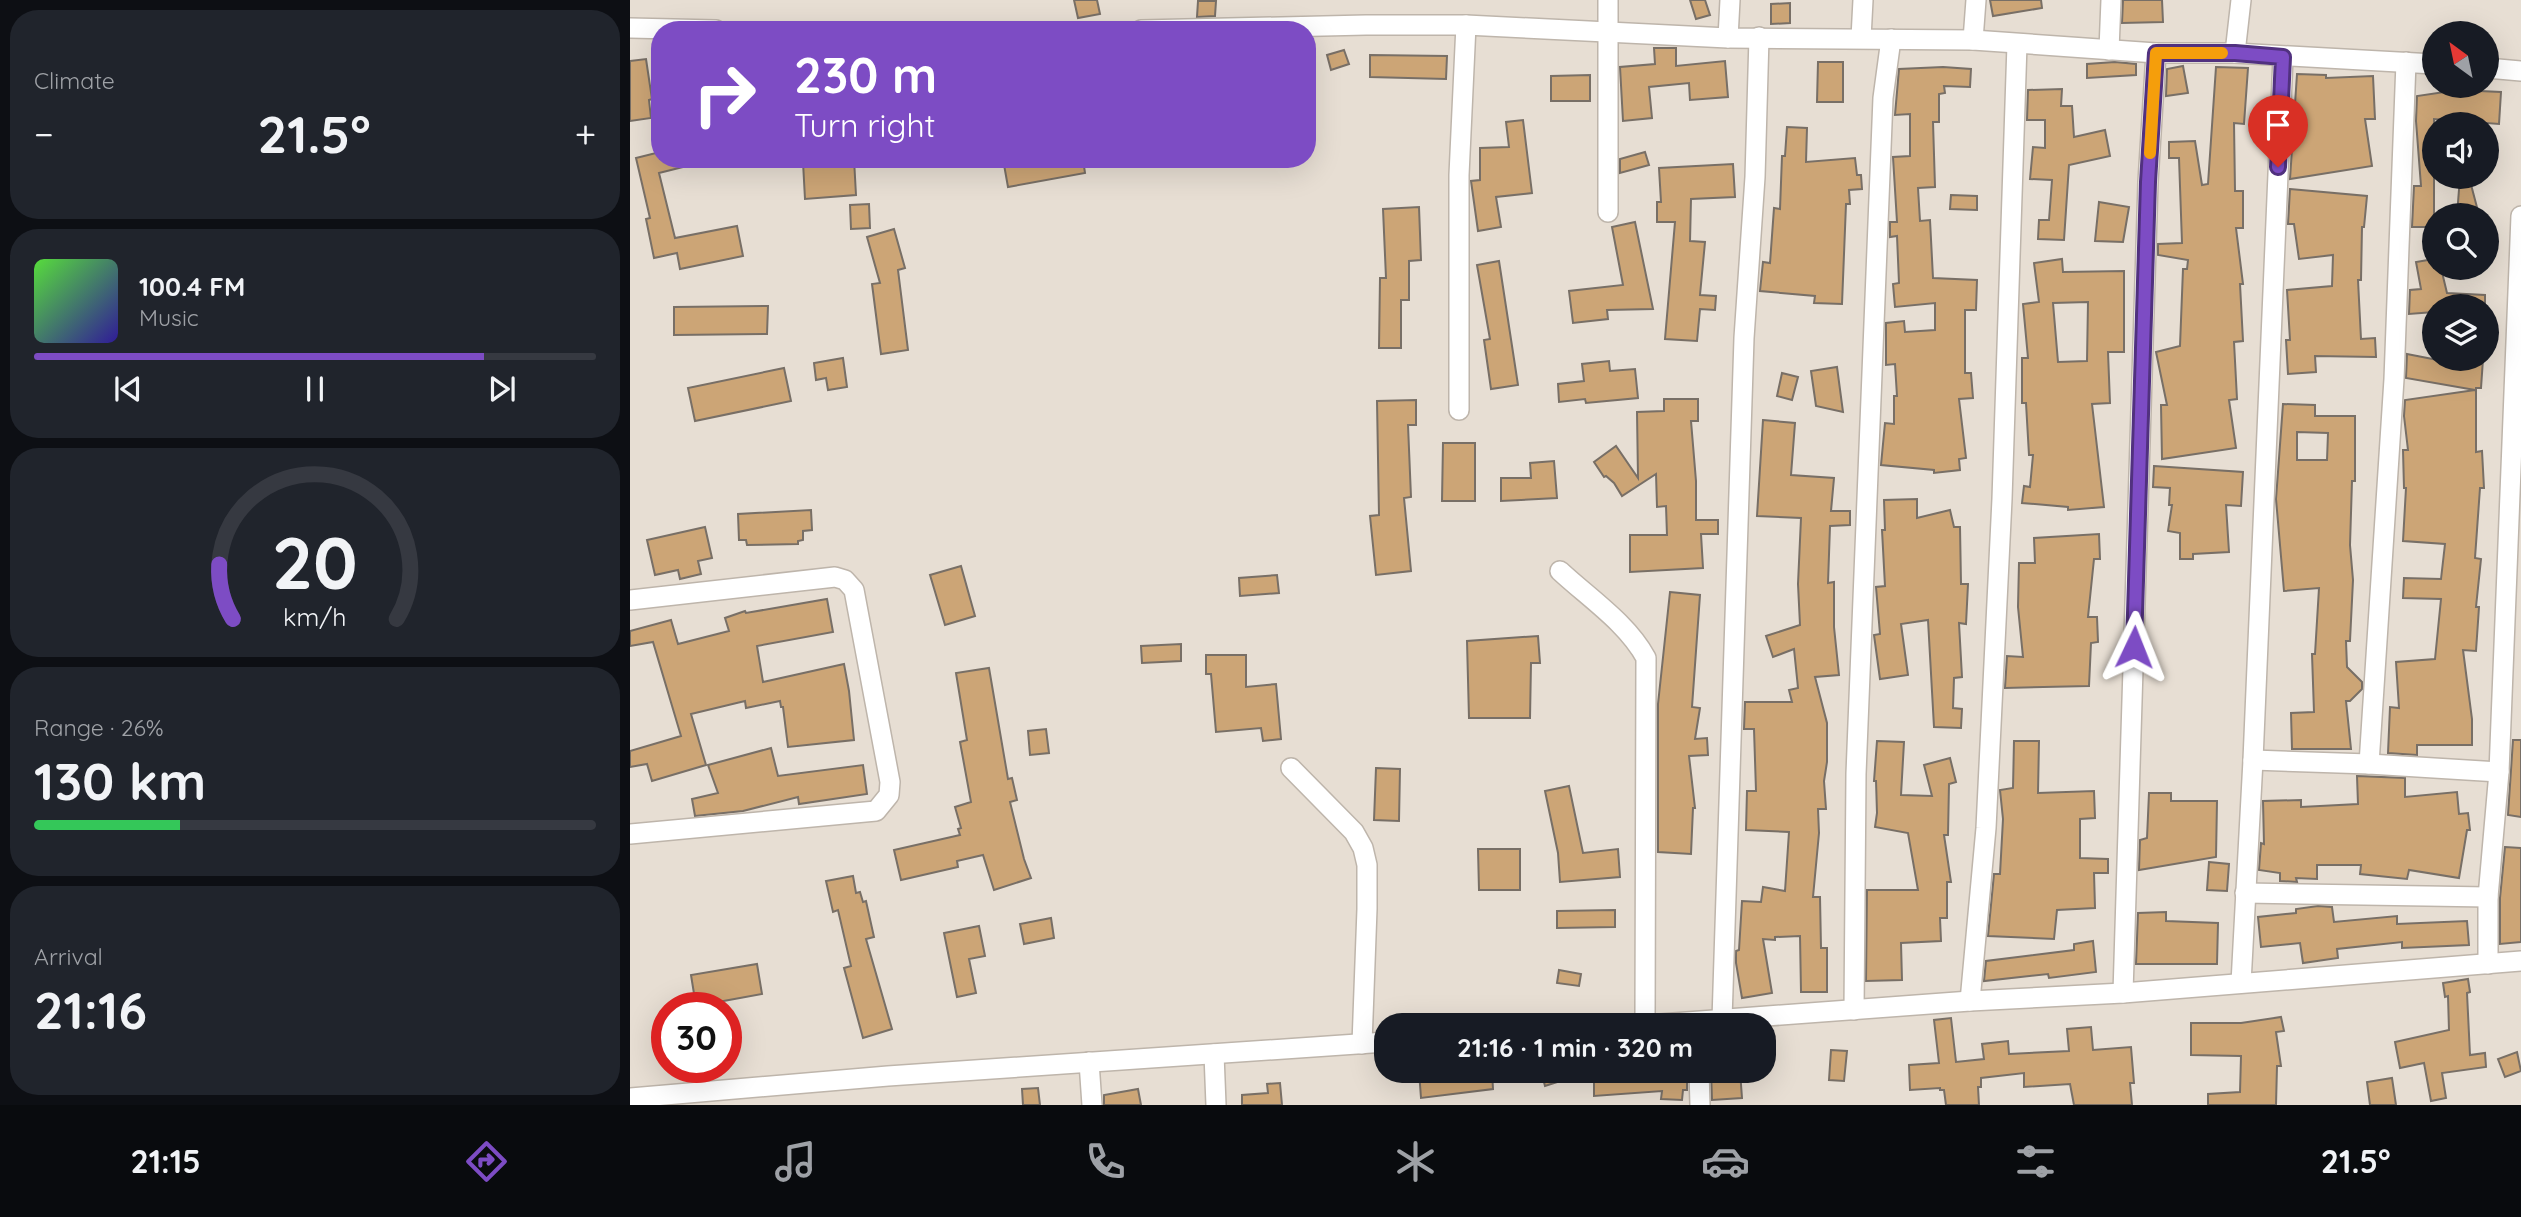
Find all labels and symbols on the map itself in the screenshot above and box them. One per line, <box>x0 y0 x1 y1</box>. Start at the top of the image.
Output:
north arrow <box>2422 21 2499 98</box>
pin <box>2248 95 2308 167</box>
position arrow <box>2097 610 2171 684</box>
speed limit sign: 30 <box>651 992 742 1083</box>

